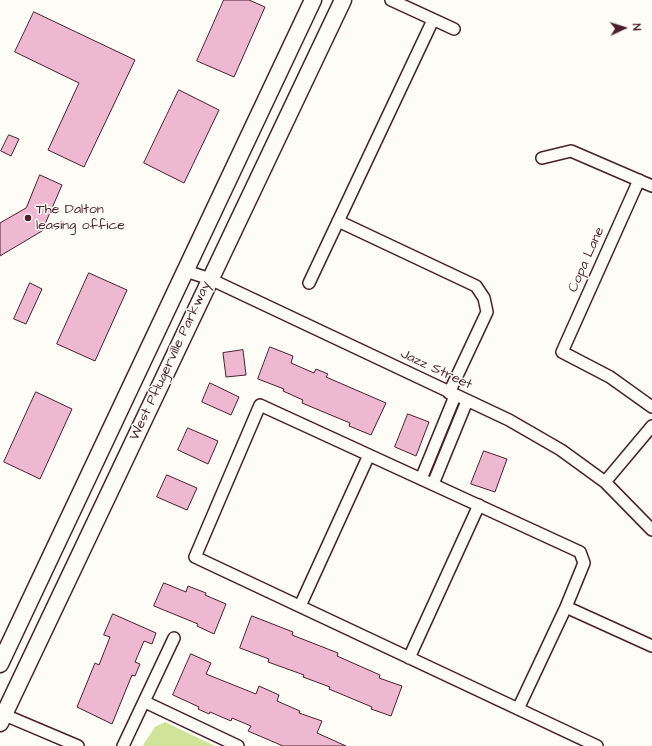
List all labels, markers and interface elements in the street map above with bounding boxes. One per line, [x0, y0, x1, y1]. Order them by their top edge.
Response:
north arrow [604, 8, 644, 48]
text: N [629, 23, 644, 31]
place label: The Dalton leasing office [36, 202, 125, 234]
marker: The Dalton leasing office [23, 213, 33, 223]
street label: Copa Lane [565, 225, 609, 295]
street label: West Pflugerville Parkway [127, 279, 215, 443]
street label: Jazz Street [397, 346, 475, 394]

